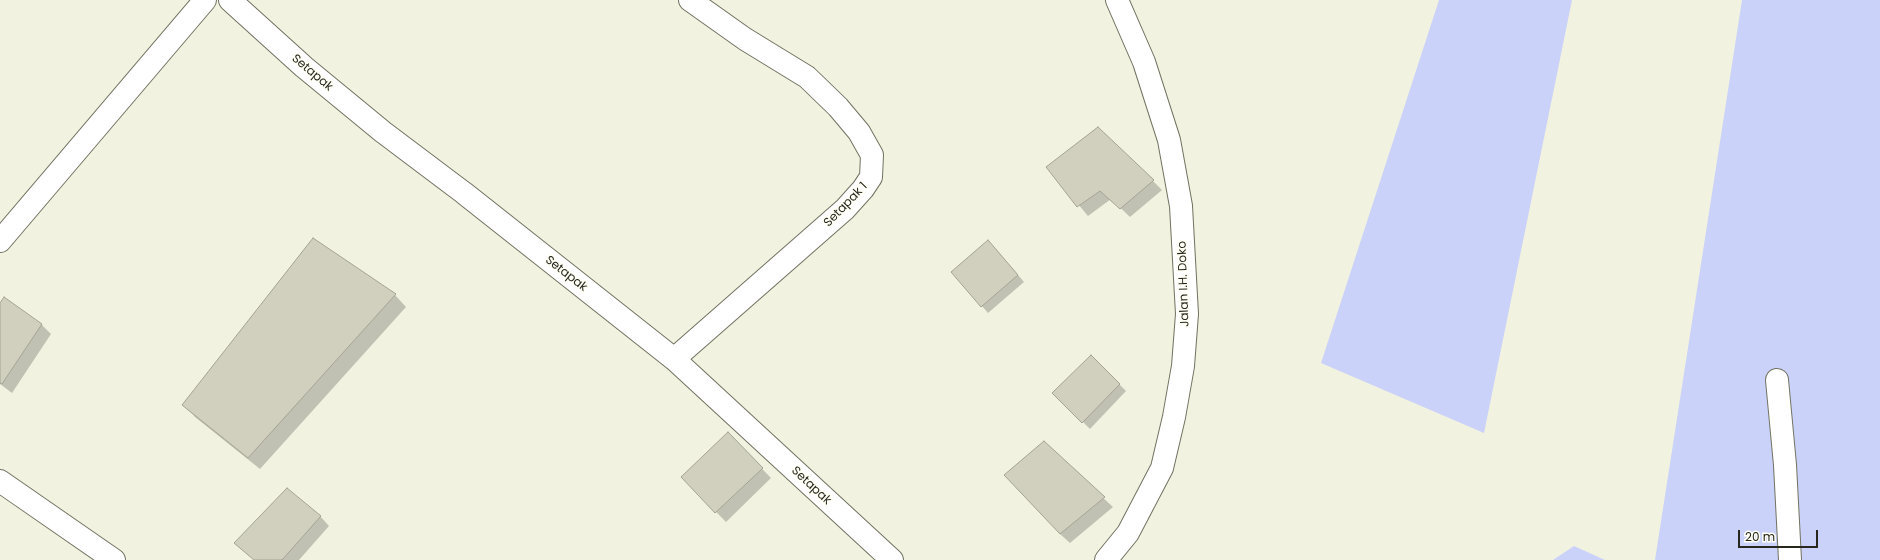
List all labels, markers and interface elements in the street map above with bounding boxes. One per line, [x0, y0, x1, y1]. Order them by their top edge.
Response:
street label: Setapak [288, 52, 336, 94]
street label: Setapak 1 [821, 180, 871, 230]
street label: Jalan I.H. Doko [1175, 241, 1193, 327]
street label: Setapak [542, 253, 590, 295]
street label: Setapak [788, 464, 834, 508]
scale bar [1740, 522, 1820, 548]
text: 20 m [1745, 528, 1775, 545]

